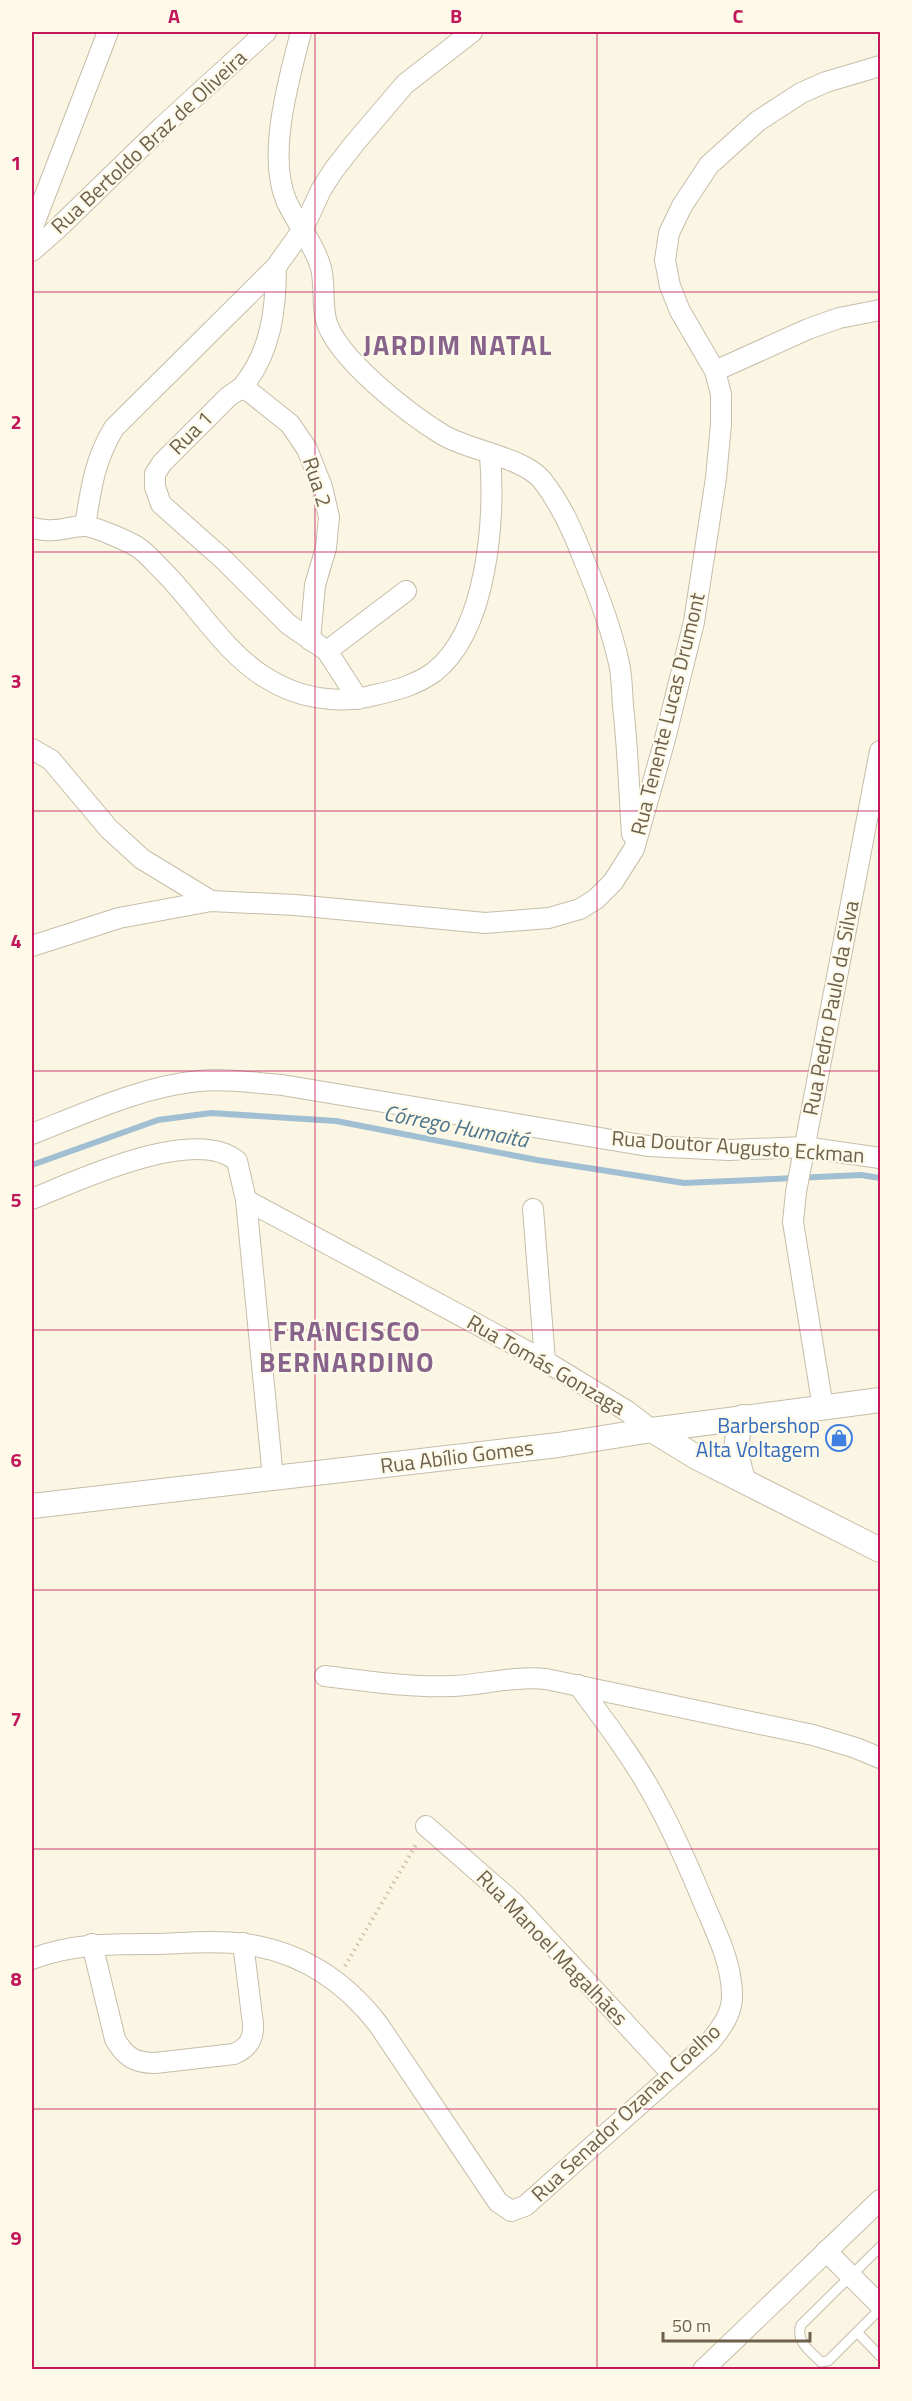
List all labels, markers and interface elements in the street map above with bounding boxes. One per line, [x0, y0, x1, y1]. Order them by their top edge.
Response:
text: A [168, 0, 180, 31]
text: B [450, 0, 462, 31]
text: C [733, 0, 744, 31]
street label: Rua Bertoldo Braz de Oliveira [43, 41, 254, 241]
text: 1 [10, 147, 22, 178]
district label: JARDIM NATAL [363, 324, 553, 365]
street label: Rua 1 [161, 403, 220, 462]
text: 2 [10, 406, 22, 437]
street label: Rua 2 [295, 453, 341, 511]
street label: Rua Tenente Lucas Drumont [621, 589, 713, 838]
text: 3 [10, 665, 22, 696]
street label: Rua Pedro Paulo da Silva [794, 897, 867, 1118]
text: 4 [10, 925, 22, 956]
water label: Córrego Humaitá [381, 1095, 533, 1157]
street label: Rua Doutor Augusto Eckman [610, 1121, 866, 1171]
text: 5 [10, 1184, 22, 1215]
street label: Rua Tomás Gonzaga [461, 1306, 632, 1423]
district label: FRANCISCO BERNARDINO [259, 1310, 435, 1382]
place label: Barbershop Alta Voltagem [696, 1409, 820, 1465]
shop icon: Barbershop Alta Voltagem [824, 1423, 854, 1453]
street label: Rua Abílio Gomes [378, 1431, 536, 1481]
text: 6 [10, 1444, 22, 1475]
text: 7 [10, 1703, 22, 1734]
street label: Rua Manoel Magalhães [470, 1862, 636, 2033]
text: 8 [10, 1963, 22, 1994]
street label: Rua Senador Ozanan Coelho [523, 2016, 727, 2209]
text: 9 [10, 2222, 22, 2253]
scale bar [663, 2305, 810, 2343]
text: 50 m [672, 2312, 711, 2339]

